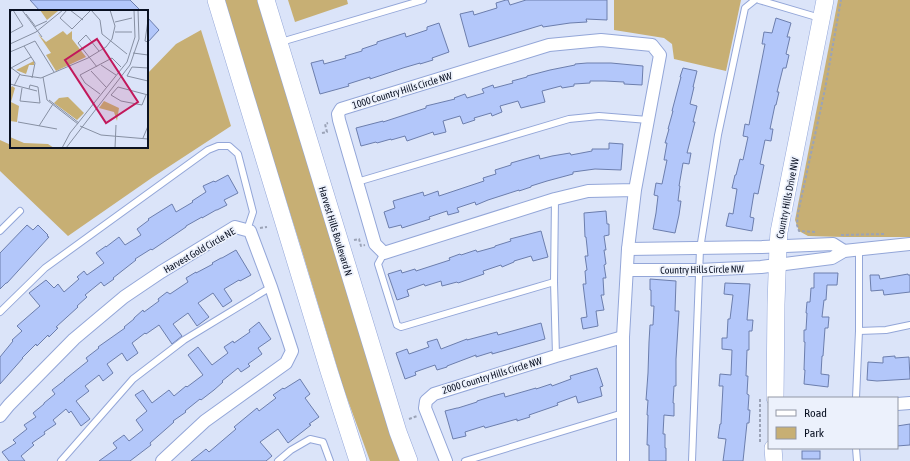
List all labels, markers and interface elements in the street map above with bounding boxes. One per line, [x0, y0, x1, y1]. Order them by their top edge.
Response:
inset map [10, 10, 148, 148]
street label: 1000 Country Hills Circle NW [351, 70, 454, 111]
street label: Country Hills Drive NW [774, 156, 801, 240]
street label: Harvest Hills Boulevard N [317, 185, 354, 277]
street label: Harvest Gold Circle NE [162, 225, 237, 275]
street label: Country Hills Circle NW [660, 263, 745, 276]
street label: 2000 Country Hills Circle NW [441, 355, 544, 396]
legend [768, 397, 898, 449]
text: Road [804, 406, 827, 420]
text: Park [804, 426, 825, 440]

